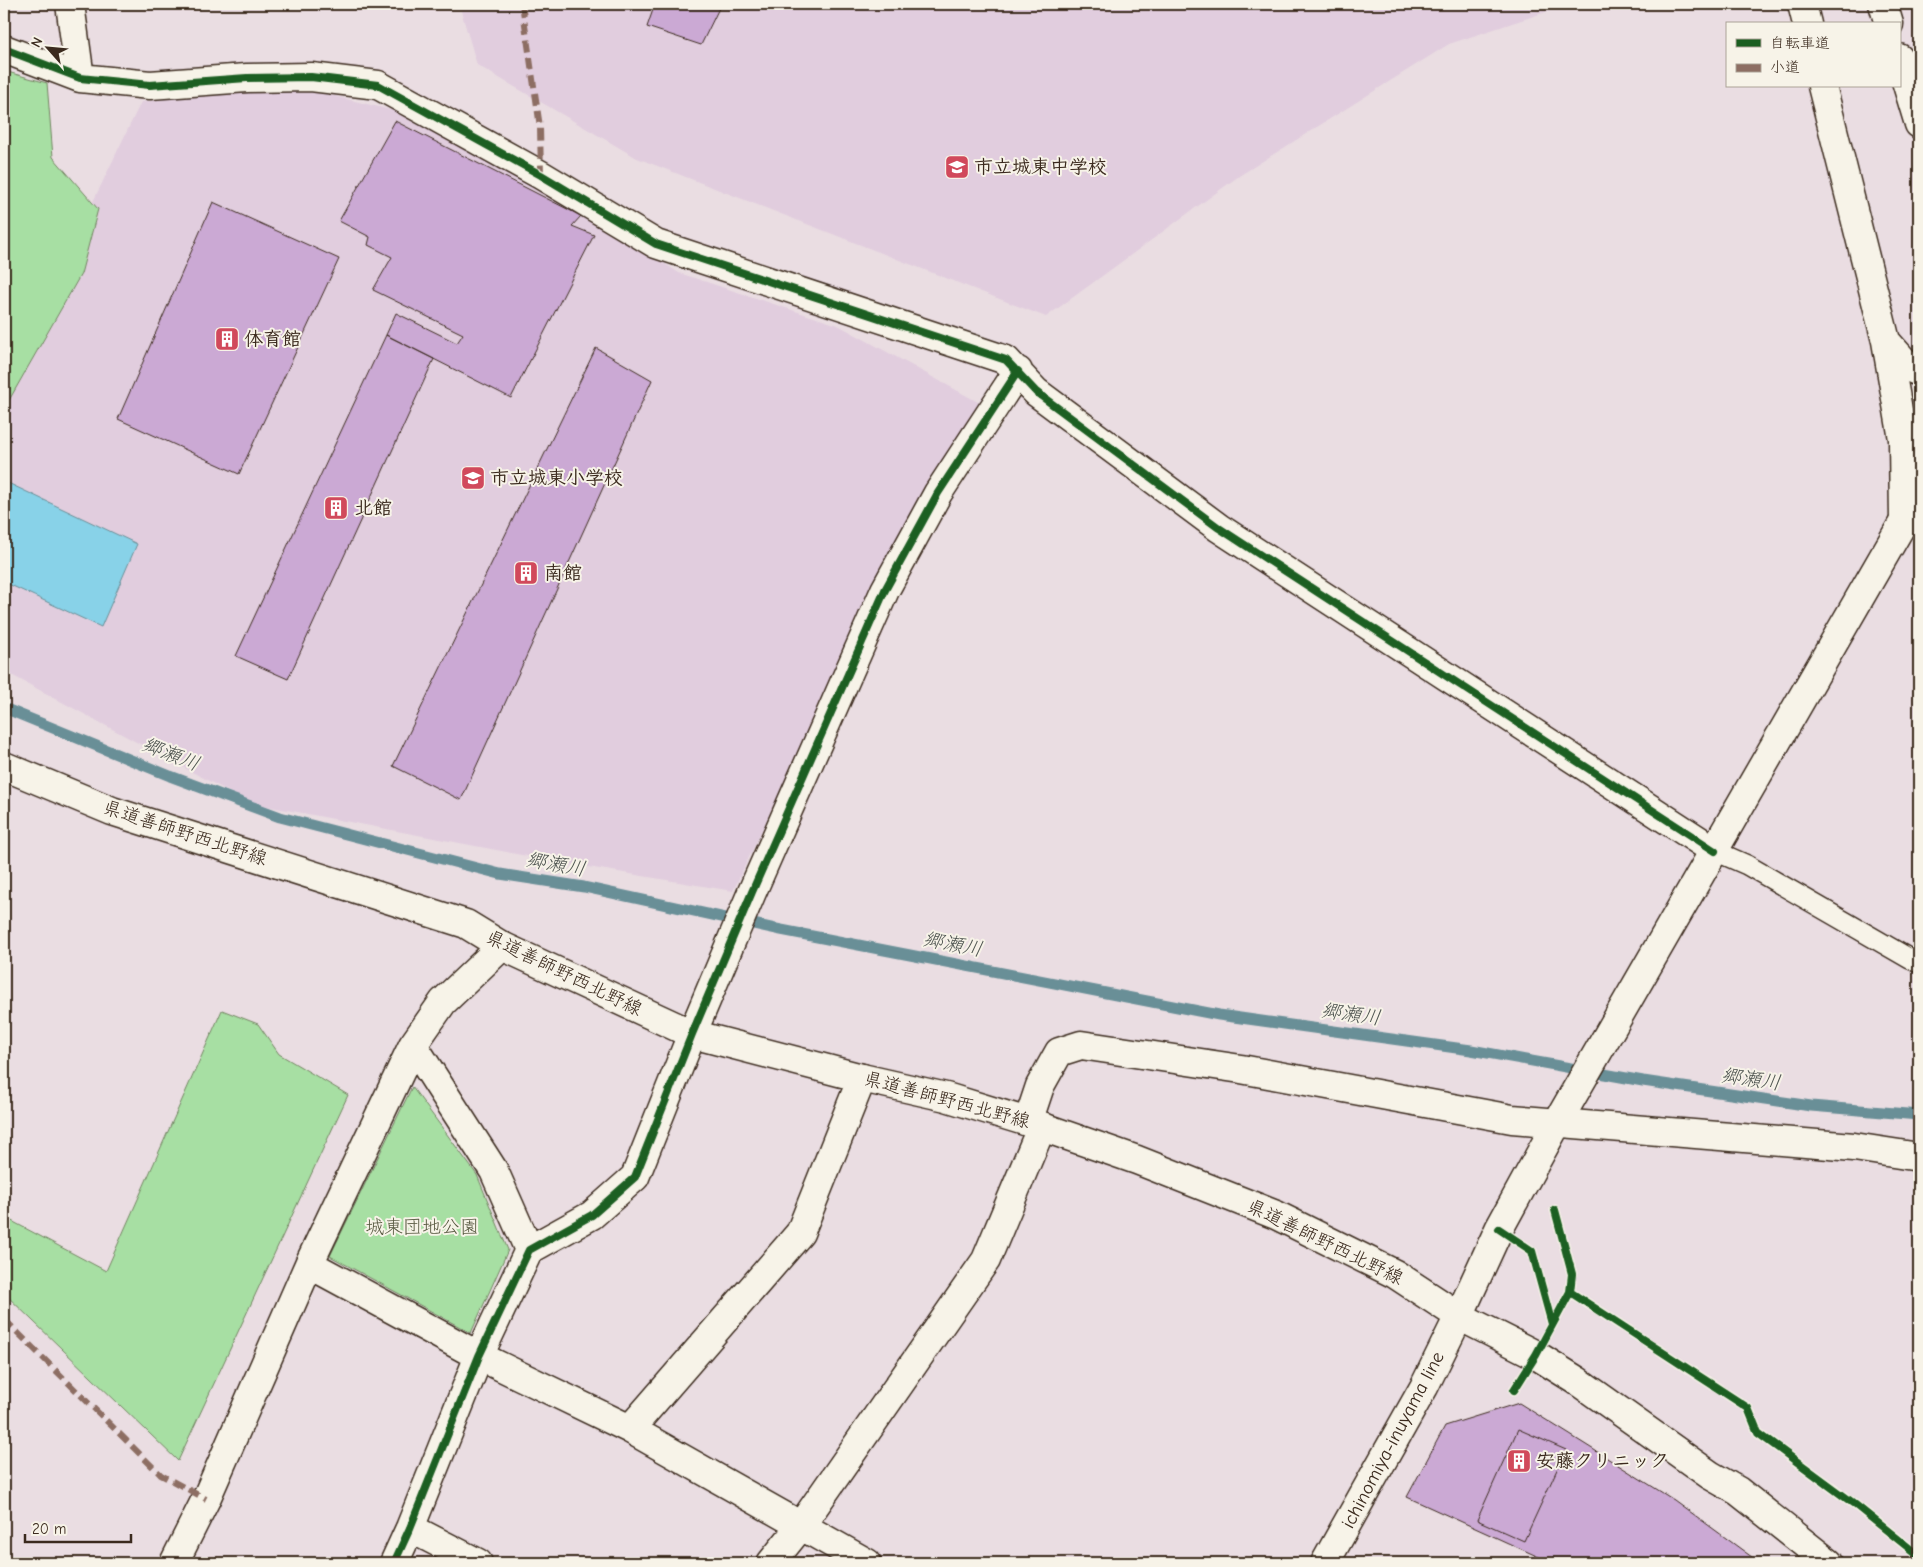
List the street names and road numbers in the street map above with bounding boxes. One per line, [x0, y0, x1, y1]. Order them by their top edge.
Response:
street label: 県道善師野西北野線 [100, 796, 270, 870]
street label: 県道善師野西北野線 [482, 926, 646, 1020]
street label: 県道善師野西北野線 [862, 1067, 1032, 1133]
street label: 県道善師野西北野線 [1243, 1195, 1407, 1289]
street label: ichinomiya-inuyama line [1337, 1348, 1449, 1532]

